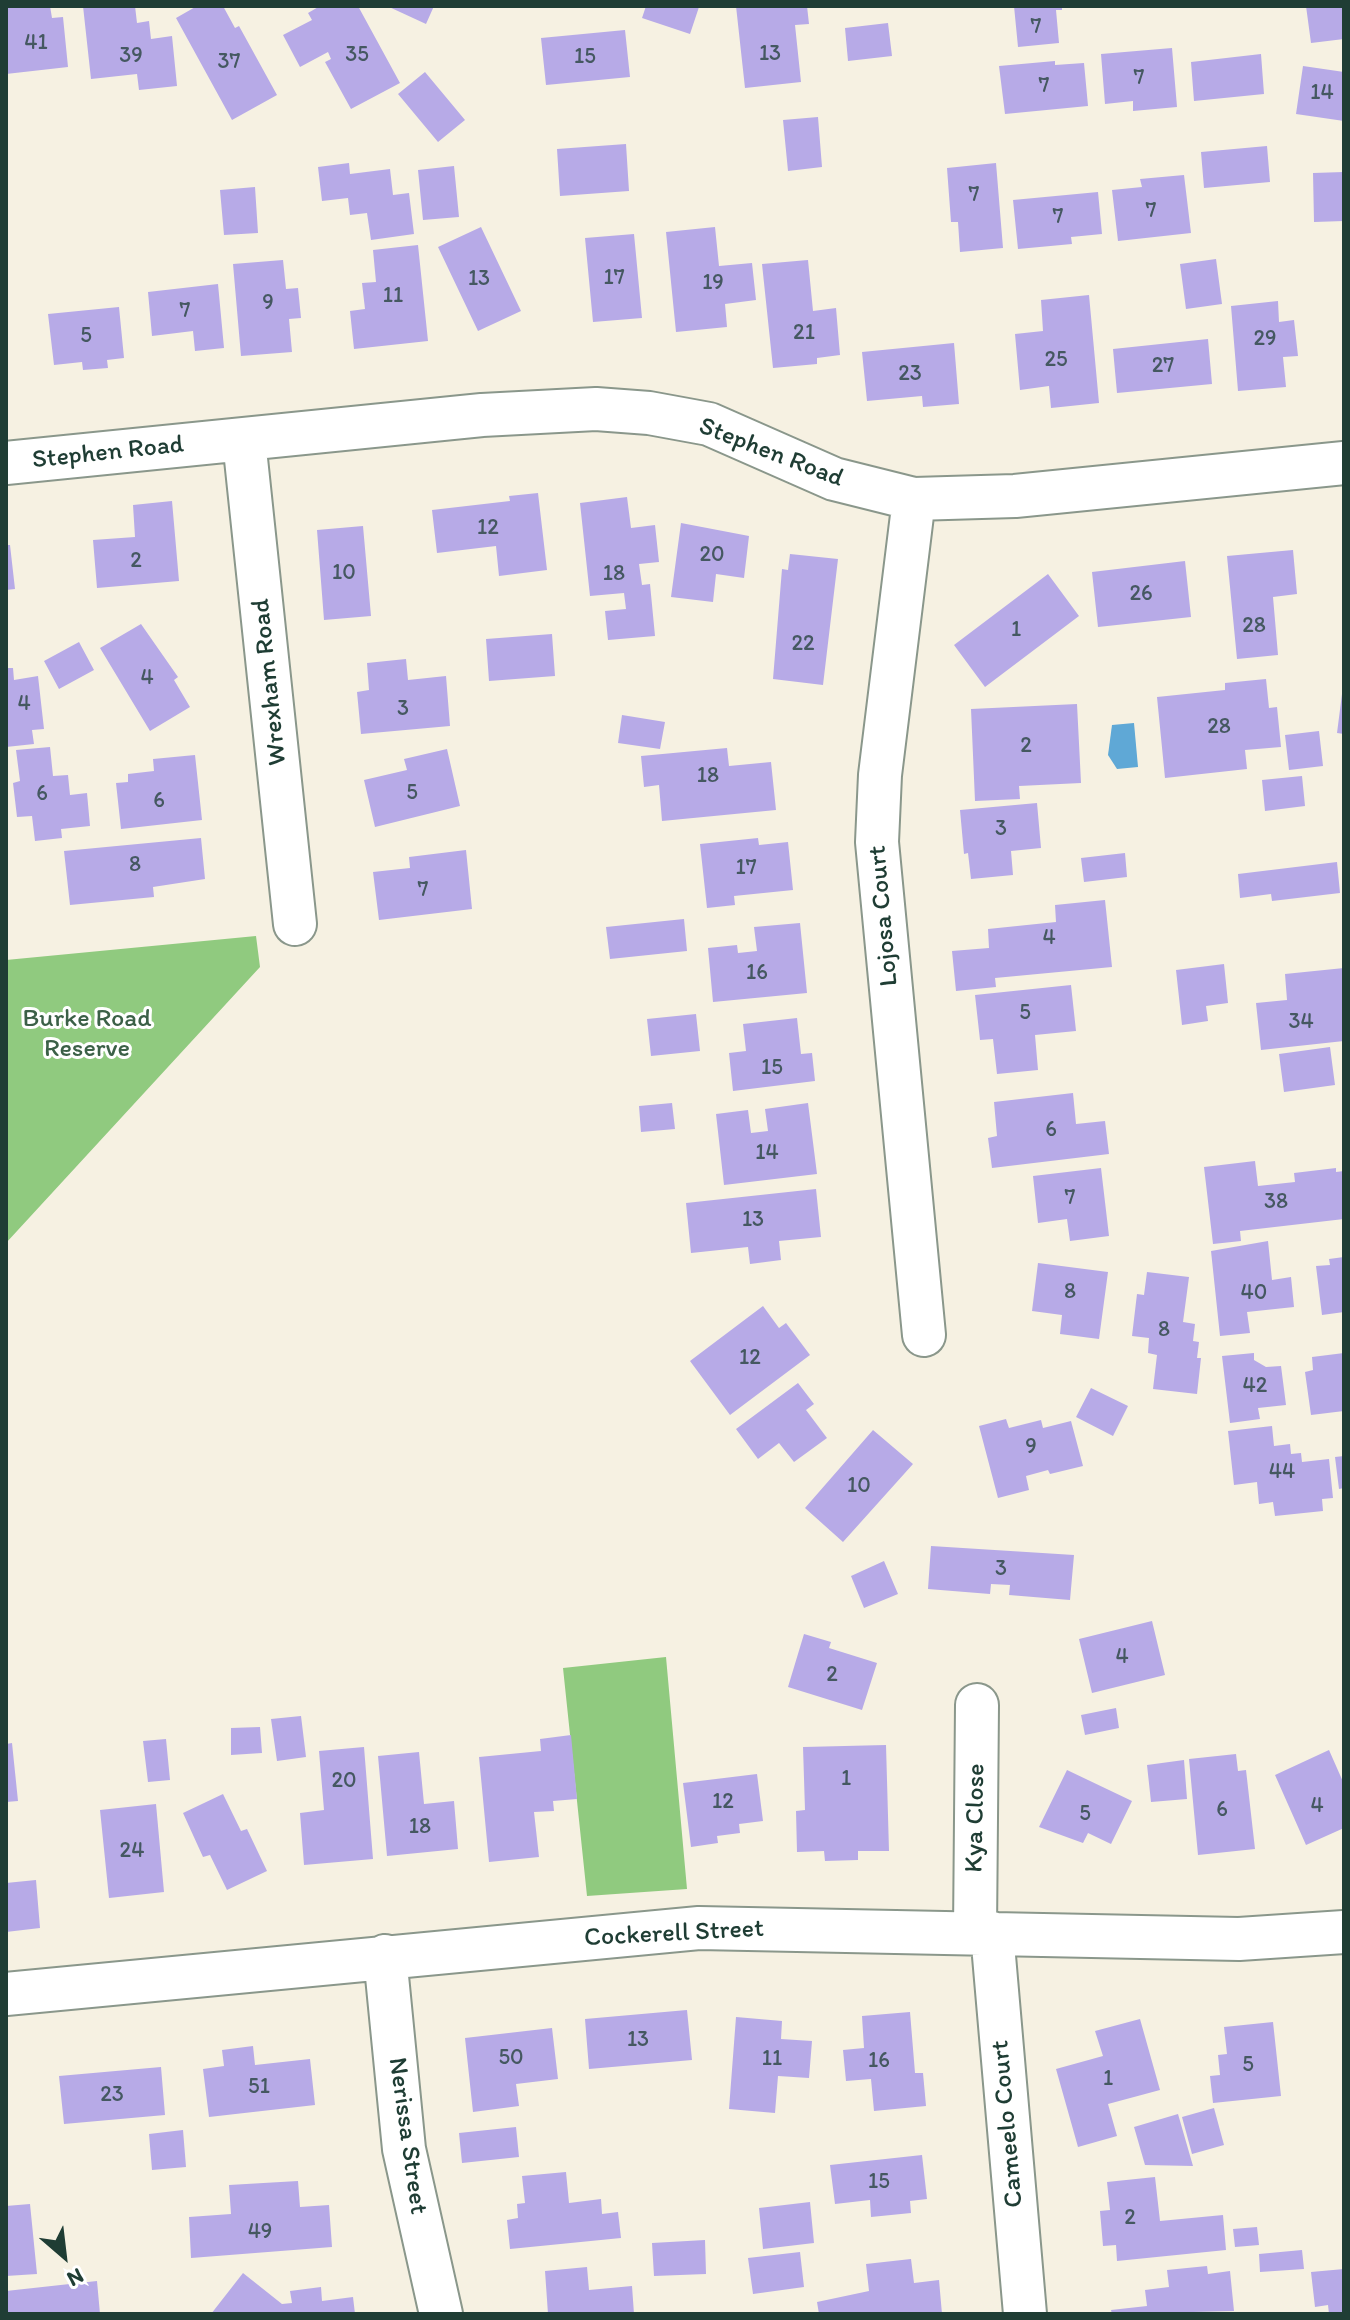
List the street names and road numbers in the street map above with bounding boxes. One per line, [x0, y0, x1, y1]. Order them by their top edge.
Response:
street label: Stephen Road [694, 411, 848, 495]
street label: Stephen Road [31, 430, 185, 476]
street label: Wrexham Road [246, 597, 294, 767]
street label: Lojosa Court [862, 844, 906, 988]
street label: Kya Close [959, 1763, 993, 1873]
street label: Cockerell Street [583, 1914, 765, 1954]
street label: Cameelo Court [985, 2039, 1031, 2209]
street label: Nerissa Street [381, 2055, 433, 2217]

